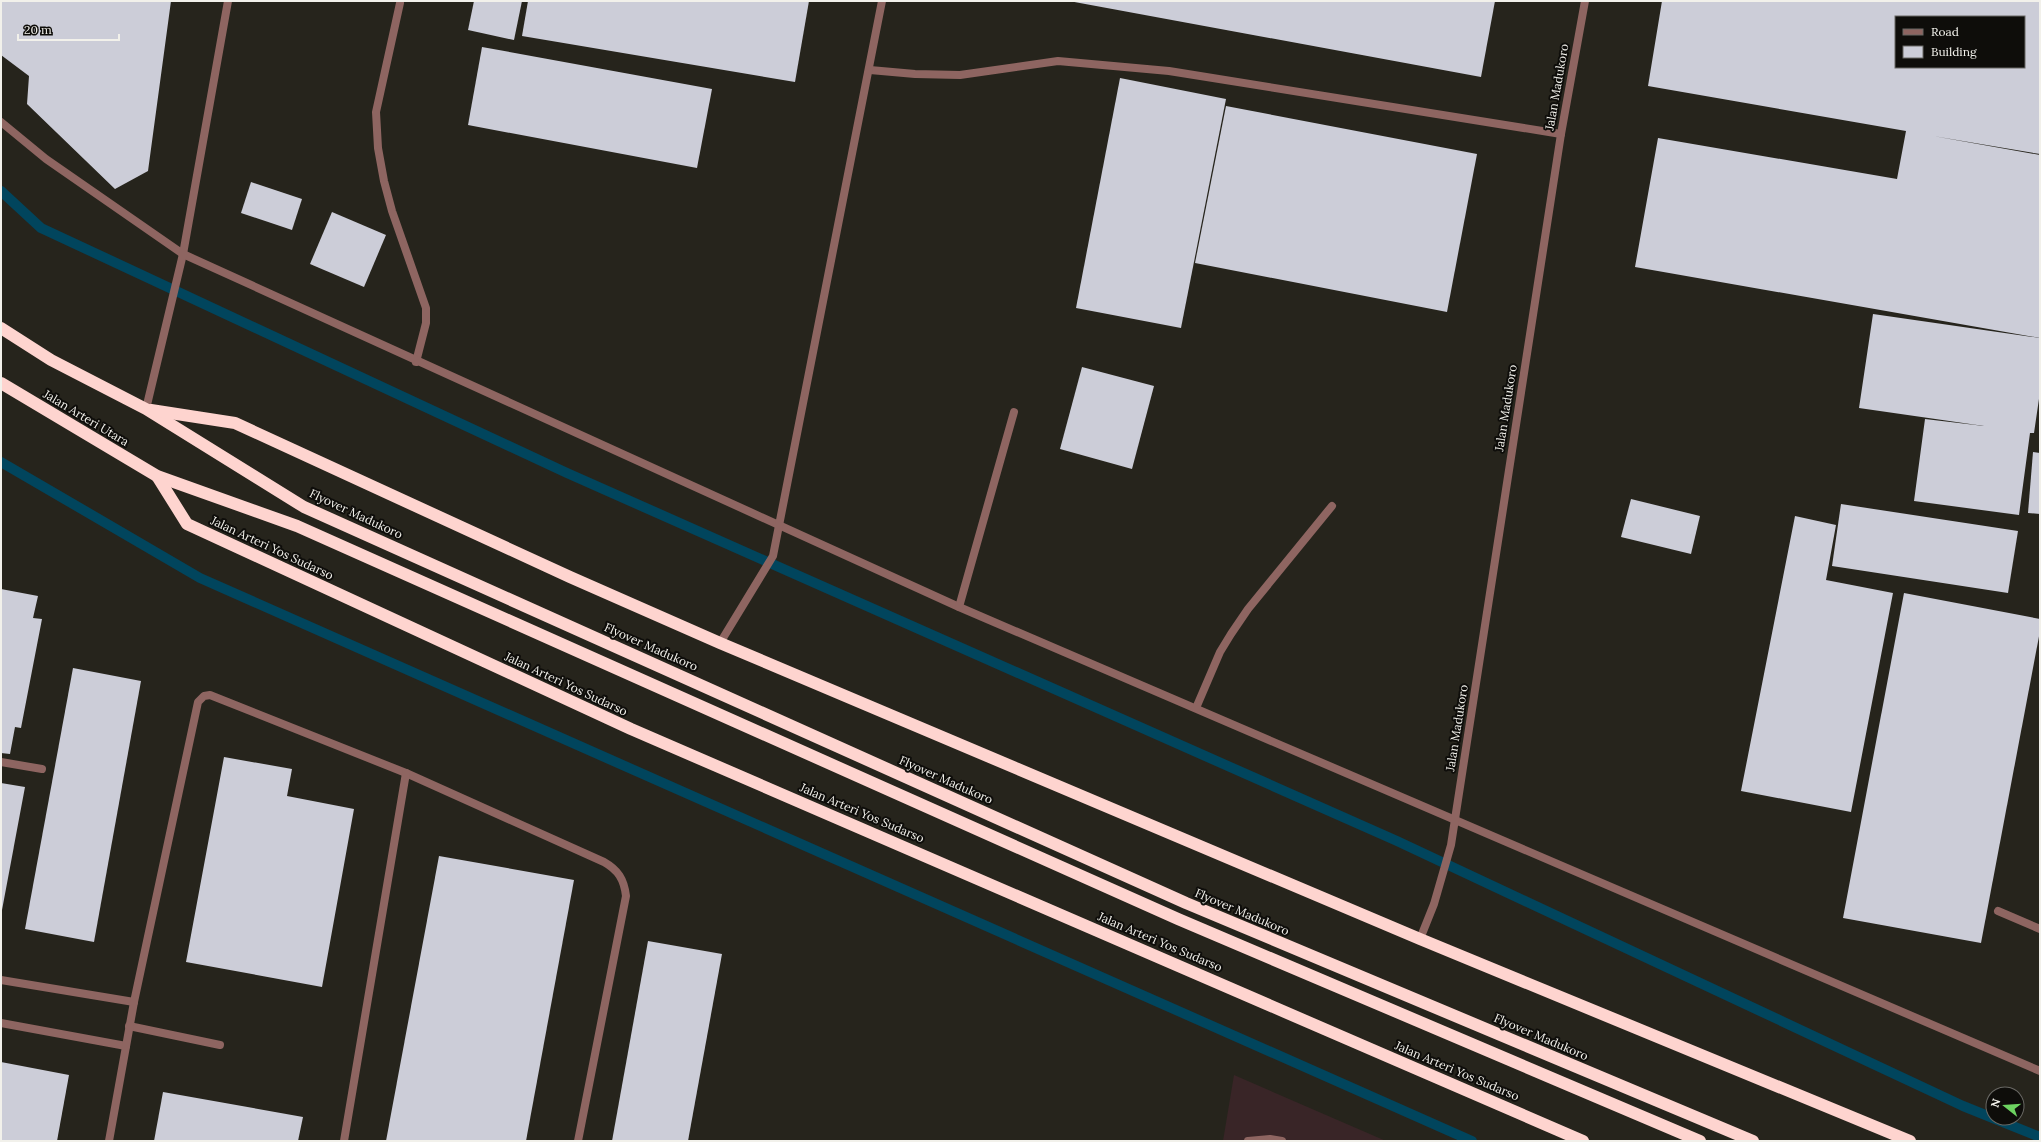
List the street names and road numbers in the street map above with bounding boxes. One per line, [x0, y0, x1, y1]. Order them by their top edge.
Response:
street label: Jalan Madukoro [1541, 43, 1571, 132]
street label: Jalan Madukoro [1491, 364, 1520, 453]
street label: Jalan Arteri Utara [40, 386, 132, 449]
street label: Flyover Madukoro [307, 485, 405, 542]
street label: Jalan Arteri Yos Sudarso [208, 512, 336, 583]
street label: Flyover Madukoro [602, 619, 700, 674]
street label: Jalan Arteri Yos Sudarso [502, 648, 630, 719]
street label: Jalan Madukoro [1442, 684, 1471, 773]
street label: Flyover Madukoro [897, 752, 995, 807]
street label: Jalan Arteri Yos Sudarso [797, 779, 927, 846]
street label: Flyover Madukoro [1193, 885, 1292, 938]
street label: Jalan Arteri Yos Sudarso [1095, 908, 1225, 975]
street label: Flyover Madukoro [1492, 1010, 1591, 1063]
street label: Jalan Arteri Yos Sudarso [1392, 1037, 1522, 1104]

